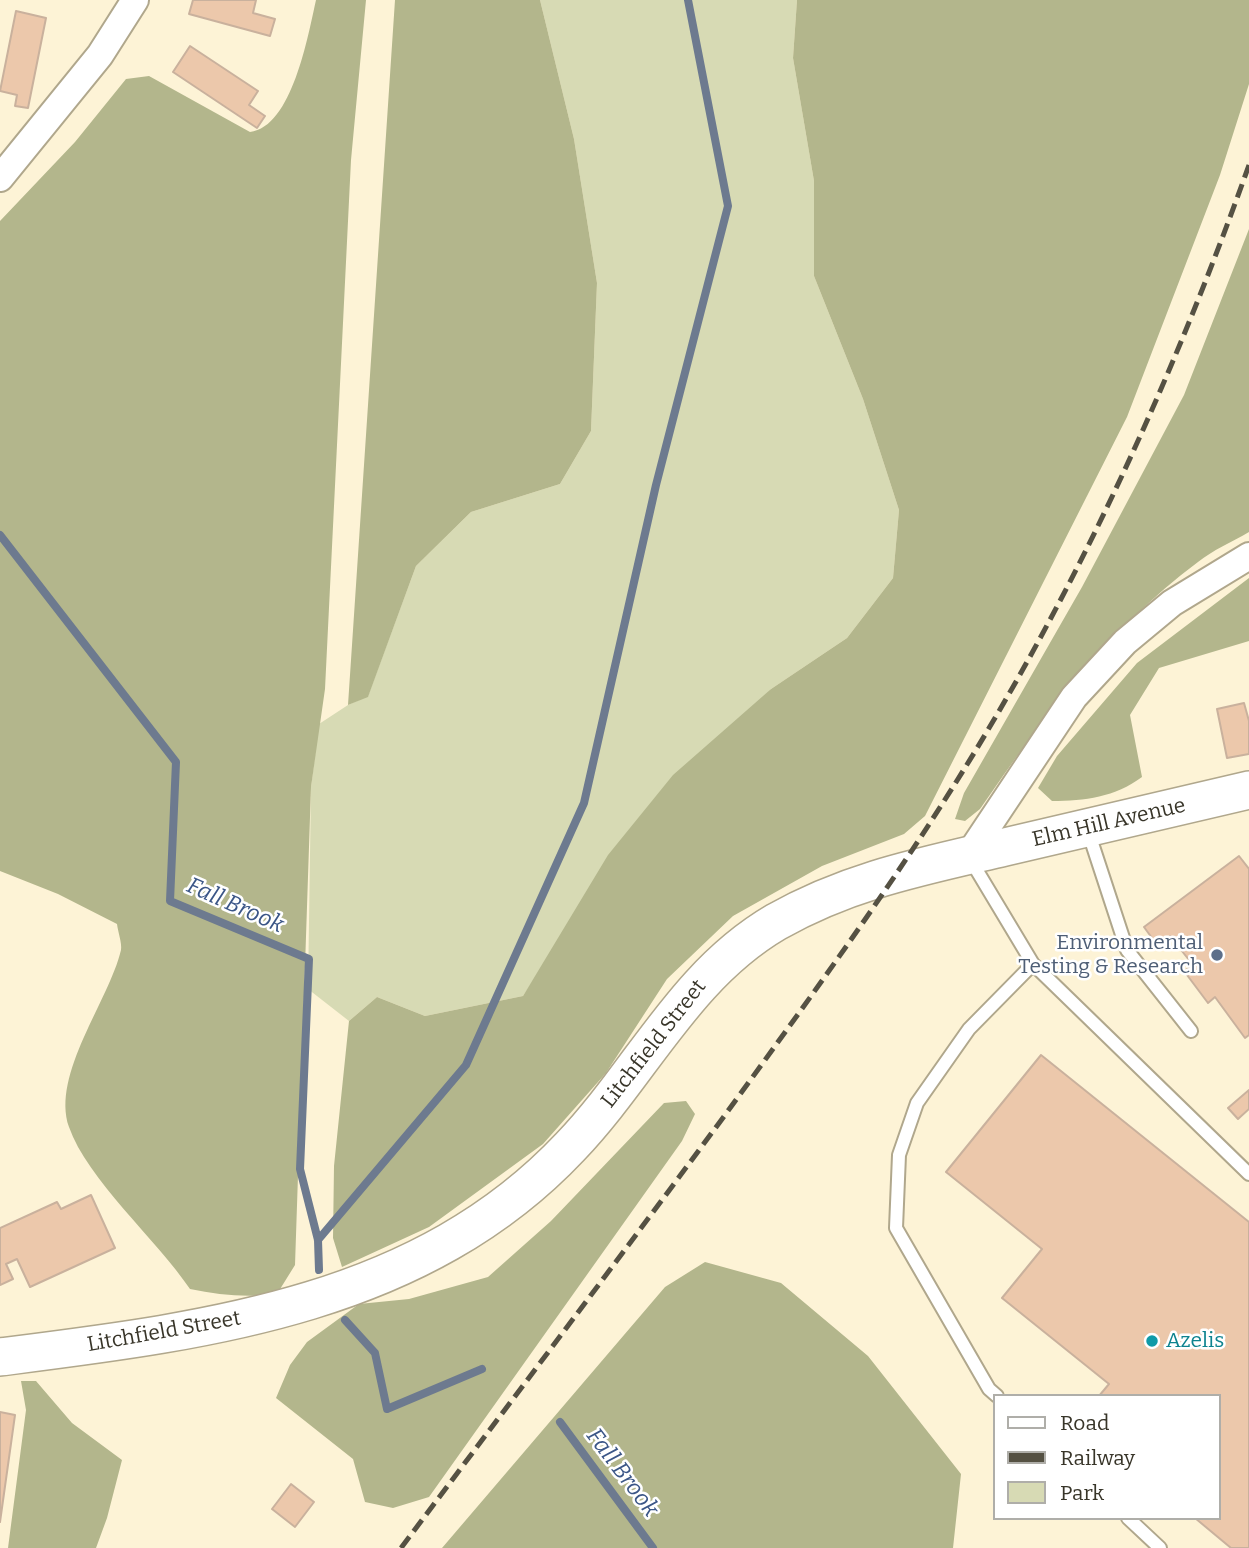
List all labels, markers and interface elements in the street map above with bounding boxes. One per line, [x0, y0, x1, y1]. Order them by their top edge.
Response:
street label: Elm Hill Avenue [1030, 793, 1188, 853]
water label: Fall Brook [182, 872, 288, 940]
place label: Environmental Testing & Research [1018, 930, 1203, 980]
marker: Environmental Testing & Research [1209, 947, 1225, 963]
street label: Litchfield Street [596, 975, 712, 1113]
street label: Litchfield Street [85, 1306, 243, 1358]
place label: Azelis [1166, 1328, 1224, 1354]
marker: Azelis [1144, 1333, 1160, 1349]
legend [993, 1394, 1221, 1520]
text: Road [1060, 1410, 1109, 1436]
water label: Fall Brook [580, 1423, 664, 1523]
text: Railway [1060, 1445, 1135, 1471]
text: Park [1060, 1480, 1104, 1506]

